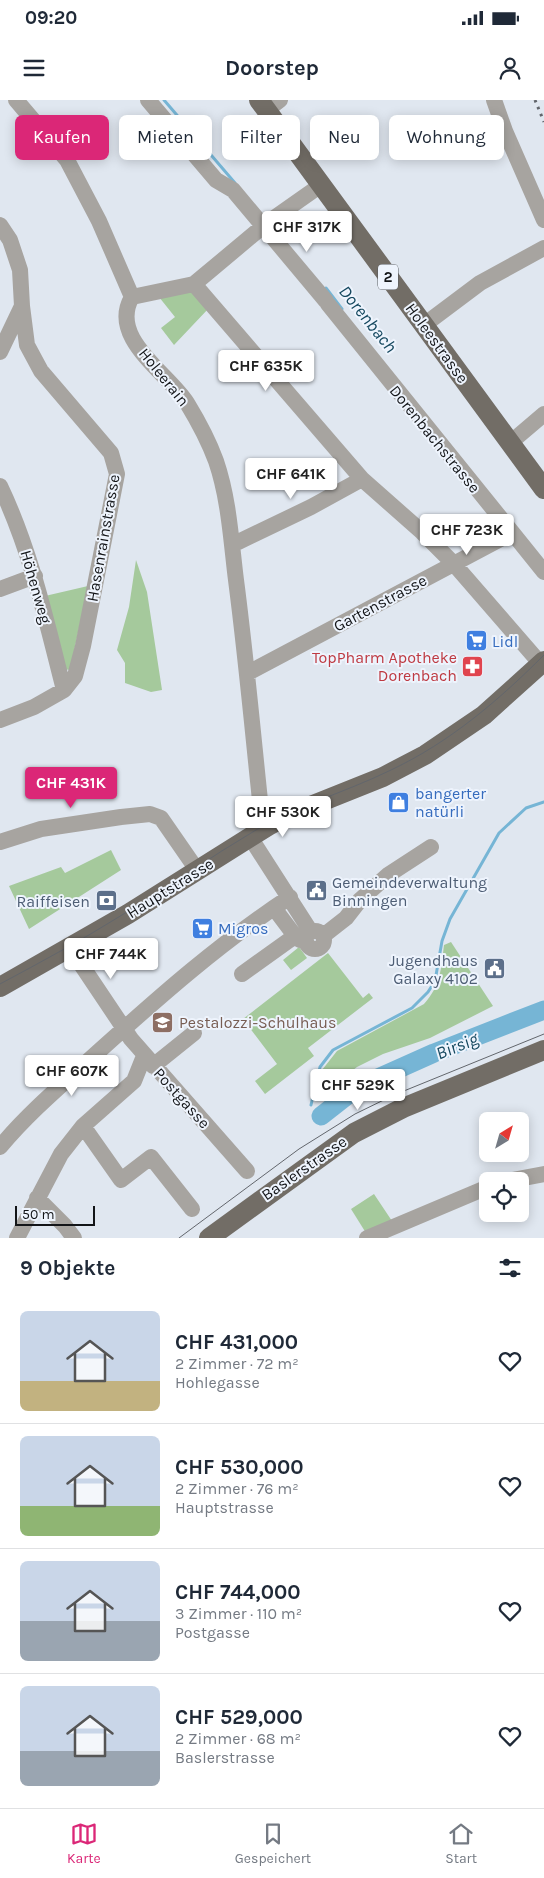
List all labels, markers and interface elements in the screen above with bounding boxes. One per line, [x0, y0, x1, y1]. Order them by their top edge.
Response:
text: 09:20 [25, 7, 77, 29]
icon: menu [20, 54, 48, 82]
icon: person [496, 54, 524, 82]
text: Doorstep [225, 55, 319, 81]
chip: Kaufen [15, 115, 109, 160]
chip: Mieten [119, 115, 212, 160]
chip: Filter [222, 115, 300, 160]
chip: Neu [310, 115, 379, 160]
chip: Wohnung [389, 115, 504, 160]
pin: CHF 317K [255, 210, 359, 253]
text: CHF 317K [273, 217, 341, 236]
road number: 2 [378, 264, 398, 290]
water label: Dorenbach [334, 281, 402, 357]
street label: Holeestrasse [402, 299, 472, 387]
street label: Holeerain [135, 344, 193, 410]
pin: CHF 635K [214, 350, 318, 392]
text: CHF 635K [229, 356, 303, 375]
street label: Dorenbachstrasse [386, 381, 484, 497]
pin: CHF 641K [239, 458, 343, 500]
text: CHF 641K [256, 464, 326, 483]
street label: Hasenrainstrasse [82, 473, 124, 603]
pin: CHF 723K [415, 514, 519, 556]
text: CHF 723K [431, 520, 503, 539]
street label: Höhenweg [16, 548, 56, 626]
street label: Gartenstrasse [330, 570, 430, 636]
supermarket icon: Lidl [464, 629, 488, 653]
place label: Lidl [492, 632, 518, 651]
place label: TopPharm Apotheke Dorenbach [312, 648, 457, 685]
pharmacy icon: TopPharm Apotheke Dorenbach [461, 654, 485, 678]
pin: CHF 431K [19, 766, 123, 809]
text: CHF 431K [36, 773, 106, 792]
place label: bangerter natürli [415, 784, 486, 821]
shop icon: bangerter natürli [387, 790, 411, 814]
pin: CHF 530K [231, 796, 335, 838]
text: CHF 530K [246, 802, 320, 821]
street label: Hauptstrasse [123, 854, 217, 922]
place label: Gemeindeverwaltung Binningen [332, 873, 487, 910]
public building icon: Gemeindeverwaltung Binningen [304, 879, 328, 903]
bank icon: Raiffeisen [94, 889, 118, 913]
place label: Raiffeisen [16, 892, 90, 911]
supermarket icon: Migros [190, 916, 214, 940]
place label: Migros [218, 919, 268, 938]
pin: CHF 744K [59, 938, 163, 980]
text: CHF 744K [75, 944, 147, 963]
place label: Jugendhaus Galaxy 4102 [389, 951, 478, 988]
public building icon: Jugendhaus Galaxy 4102 [482, 957, 506, 981]
school or university icon: Pestalozzi-Schulhaus [151, 1010, 175, 1034]
place label: Pestalozzi-Schulhaus [179, 1013, 336, 1032]
water label: Birsig [433, 1027, 482, 1064]
pin: CHF 607K [20, 1054, 124, 1097]
text: CHF 607K [36, 1061, 108, 1080]
street label: Postgasse [150, 1064, 214, 1132]
pin: CHF 529K [306, 1068, 410, 1111]
text: CHF 529K [321, 1075, 395, 1094]
north arrow [479, 1112, 529, 1162]
map controls [479, 1112, 529, 1222]
street label: Baslerstrasse [258, 1132, 350, 1204]
button: locate [479, 1172, 529, 1222]
scale bar [15, 1203, 95, 1226]
text: 50 m [22, 1206, 55, 1223]
icon: filters [496, 1254, 524, 1282]
text: 9 Objekte [20, 1256, 115, 1280]
text: CHF 431,000 [175, 1330, 298, 1354]
icon: home [60, 1331, 120, 1391]
icon: heart [496, 1347, 524, 1375]
text: 2 Zimmer · 72 m² [175, 1354, 299, 1373]
text: Hohlegasse [175, 1373, 260, 1392]
text: CHF 530,000 [175, 1455, 304, 1479]
icon: home [60, 1456, 120, 1516]
icon: heart [496, 1472, 524, 1500]
text: 2 Zimmer · 76 m² [175, 1479, 299, 1498]
text: Hauptstrasse [175, 1498, 274, 1517]
text: CHF 744,000 [175, 1580, 301, 1604]
icon: home [60, 1581, 120, 1641]
icon: heart [496, 1597, 524, 1625]
text: 3 Zimmer · 110 m² [175, 1604, 302, 1623]
text: Postgasse [175, 1623, 250, 1642]
text: CHF 529,000 [175, 1705, 303, 1729]
icon: home [60, 1706, 120, 1766]
icon: heart [496, 1722, 524, 1750]
text: 2 Zimmer · 68 m² [175, 1729, 301, 1748]
text: Baslerstrasse [175, 1748, 275, 1767]
tab: Karte [67, 1820, 101, 1867]
tab: Gespeichert [235, 1820, 311, 1867]
tab: Start [445, 1820, 477, 1867]

